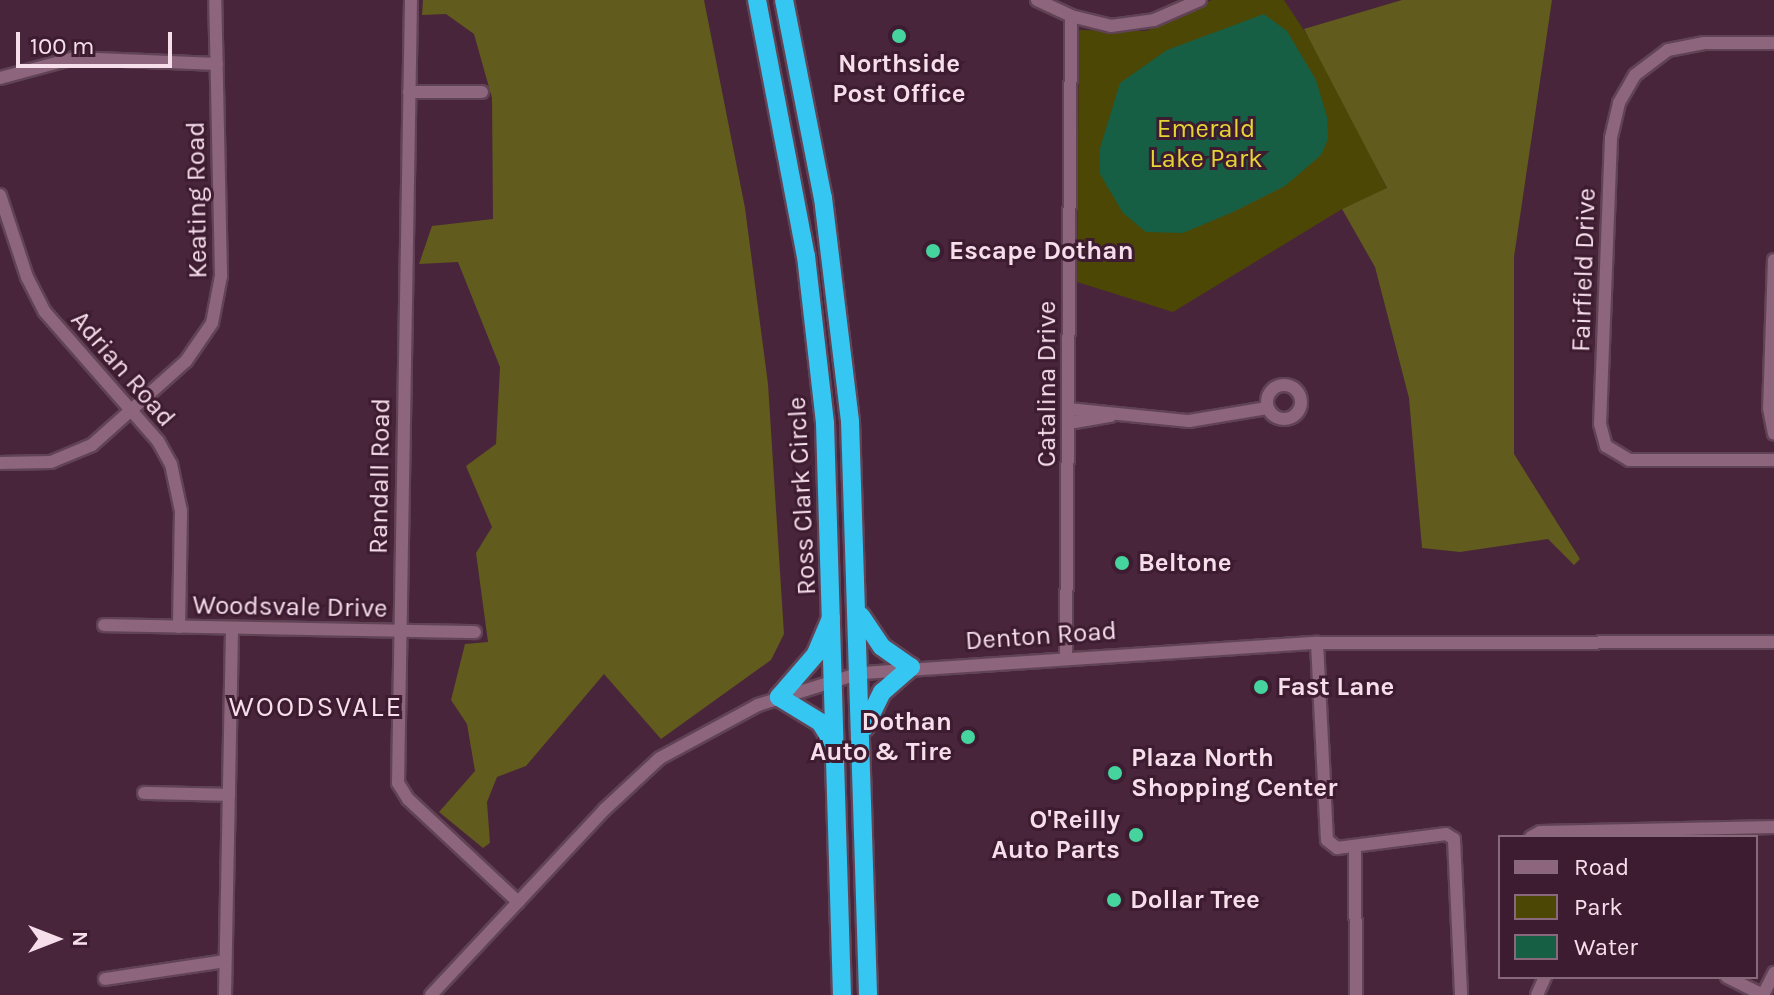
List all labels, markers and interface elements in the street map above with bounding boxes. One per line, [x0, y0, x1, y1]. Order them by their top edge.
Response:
scale bar [20, 16, 176, 66]
marker: Northside Post Office [890, 27, 908, 45]
text: 100 m [30, 32, 95, 60]
place label: Northside Post Office [832, 48, 966, 110]
park label: Emerald Lake Park [1149, 113, 1263, 174]
street label: Keating Road [180, 121, 214, 279]
street label: Fairfield Drive [1566, 187, 1602, 353]
place label: Escape Dothan [949, 235, 1134, 267]
marker: Escape Dothan [924, 242, 942, 260]
street label: Catalina Drive [1031, 301, 1063, 467]
street label: Adrian Road [64, 305, 182, 433]
street label: Ross Clark Circle [781, 396, 823, 596]
street label: Randall Road [363, 398, 397, 554]
place label: Beltone [1138, 547, 1231, 579]
marker: Beltone [1113, 554, 1131, 572]
street label: Woodsvale Drive [192, 590, 388, 624]
street label: Denton Road [964, 615, 1118, 657]
place label: Fast Lane [1277, 671, 1394, 703]
marker: Fast Lane [1252, 678, 1270, 696]
district label: WOODSVALE [229, 690, 403, 724]
place label: Dothan Auto & Tire [810, 706, 952, 768]
marker: Dothan Auto & Tire [959, 728, 977, 746]
place label: Plaza North Shopping Center [1131, 742, 1337, 804]
marker: Plaza North Shopping Center [1106, 764, 1124, 782]
place label: O'Reilly Auto Parts [991, 804, 1120, 866]
marker: O'Reilly Auto Parts [1127, 826, 1145, 844]
legend [1498, 835, 1758, 979]
text: Road [1574, 853, 1629, 881]
place label: Dollar Tree [1130, 884, 1260, 916]
marker: Dollar Tree [1105, 891, 1123, 909]
text: Park [1574, 893, 1623, 921]
north arrow [16, 899, 96, 979]
text: N [67, 931, 93, 947]
text: Water [1574, 933, 1638, 961]

